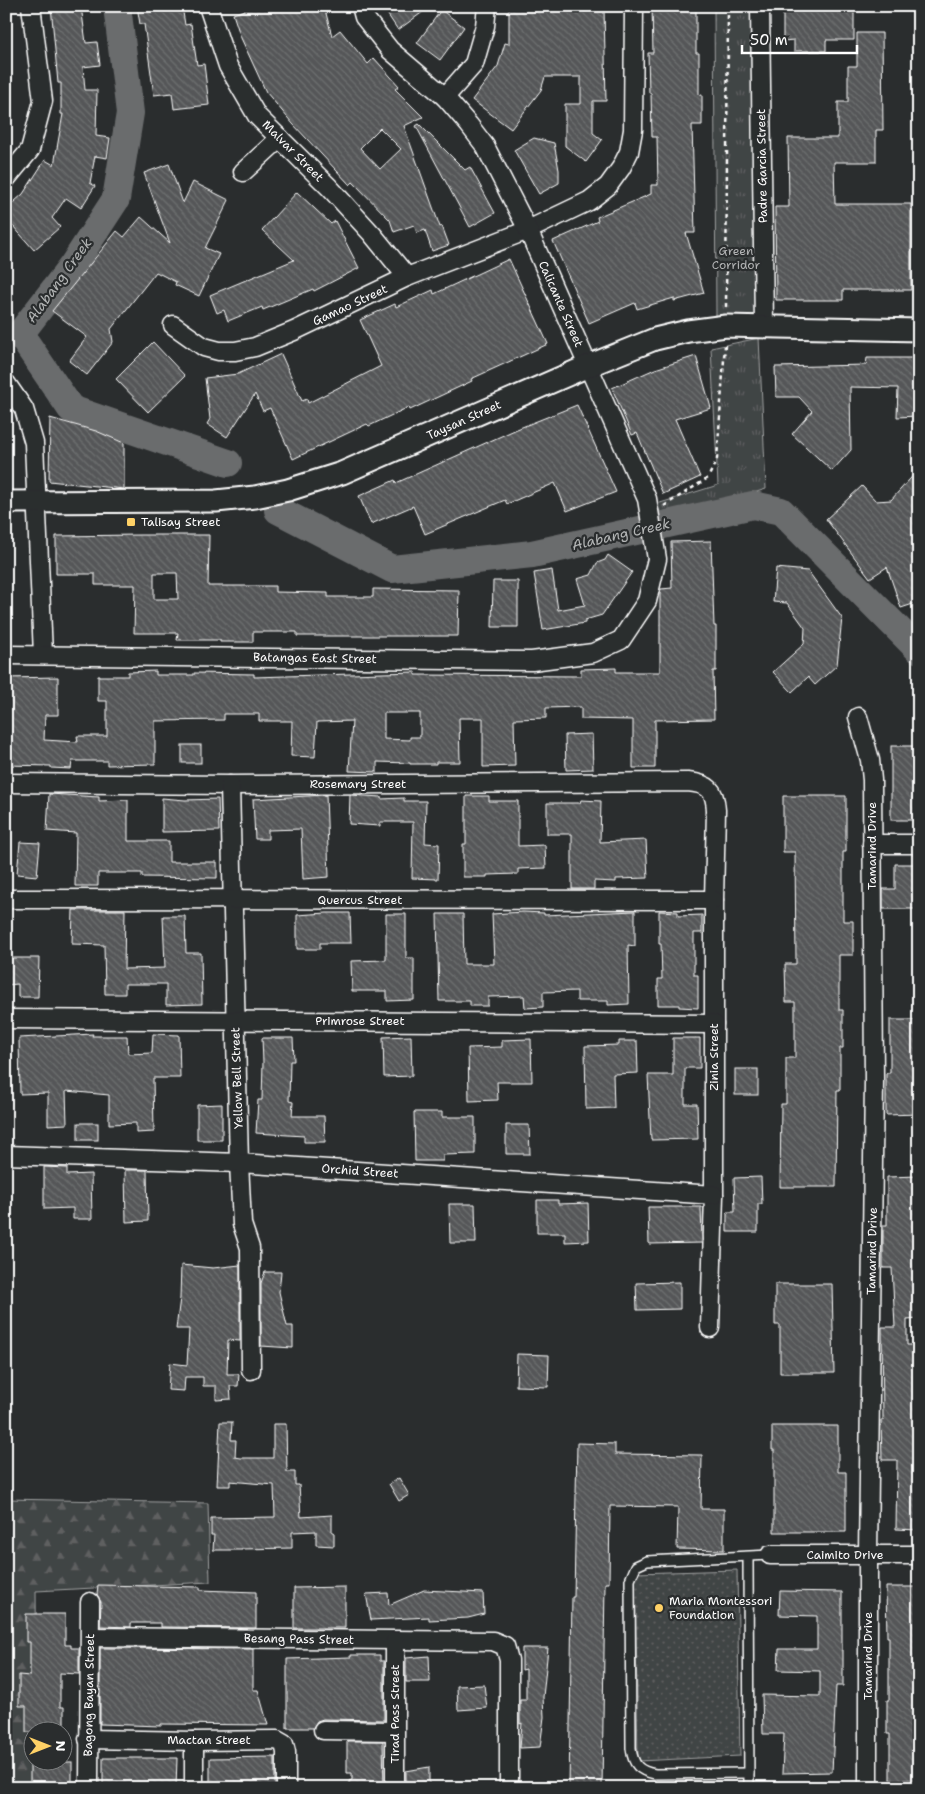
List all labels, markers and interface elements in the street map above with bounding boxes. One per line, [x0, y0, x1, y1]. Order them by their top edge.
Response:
scale bar [742, 22, 858, 54]
text: 50 m [750, 30, 788, 50]
street label: Padre Garcia Street [753, 109, 771, 223]
street label: Malvar Street [259, 117, 327, 185]
water label: Alabang Creek [22, 234, 96, 326]
park label: Green Corridor [712, 243, 760, 273]
street label: Calicante Street [535, 258, 587, 350]
street label: Gamao Street [310, 281, 390, 329]
street label: Taysan Street [424, 396, 504, 444]
place label: Talisay Street [141, 514, 220, 530]
water label: Alabang Creek [570, 514, 672, 554]
marker: Talisay Street [125, 516, 137, 528]
street label: Batangas East Street [253, 649, 377, 667]
street label: Rosemary Street [310, 776, 406, 792]
street label: Tamarind Drive [864, 802, 880, 890]
street label: Quercus Street [318, 892, 402, 908]
street label: Primrose Street [315, 1013, 405, 1029]
street label: Zinia Street [706, 1023, 722, 1091]
street label: Yellow Bell Street [227, 1027, 247, 1129]
street label: Orchid Street [321, 1160, 399, 1182]
street label: Tamarind Drive [863, 1207, 881, 1295]
street label: Caimito Drive [806, 1547, 884, 1563]
place label: Maria Montessori Foundation [669, 1593, 772, 1623]
marker: Maria Montessori Foundation [653, 1602, 665, 1614]
street label: Tamarind Drive [860, 1612, 876, 1700]
street label: Besang Pass Street [244, 1630, 354, 1648]
street label: Bagong Bayan Street [80, 1634, 98, 1756]
street label: Tirad Pass Street [387, 1664, 403, 1764]
north arrow [22, 1722, 72, 1772]
street label: Mactan Street [167, 1732, 251, 1748]
text: N [52, 1740, 70, 1752]

